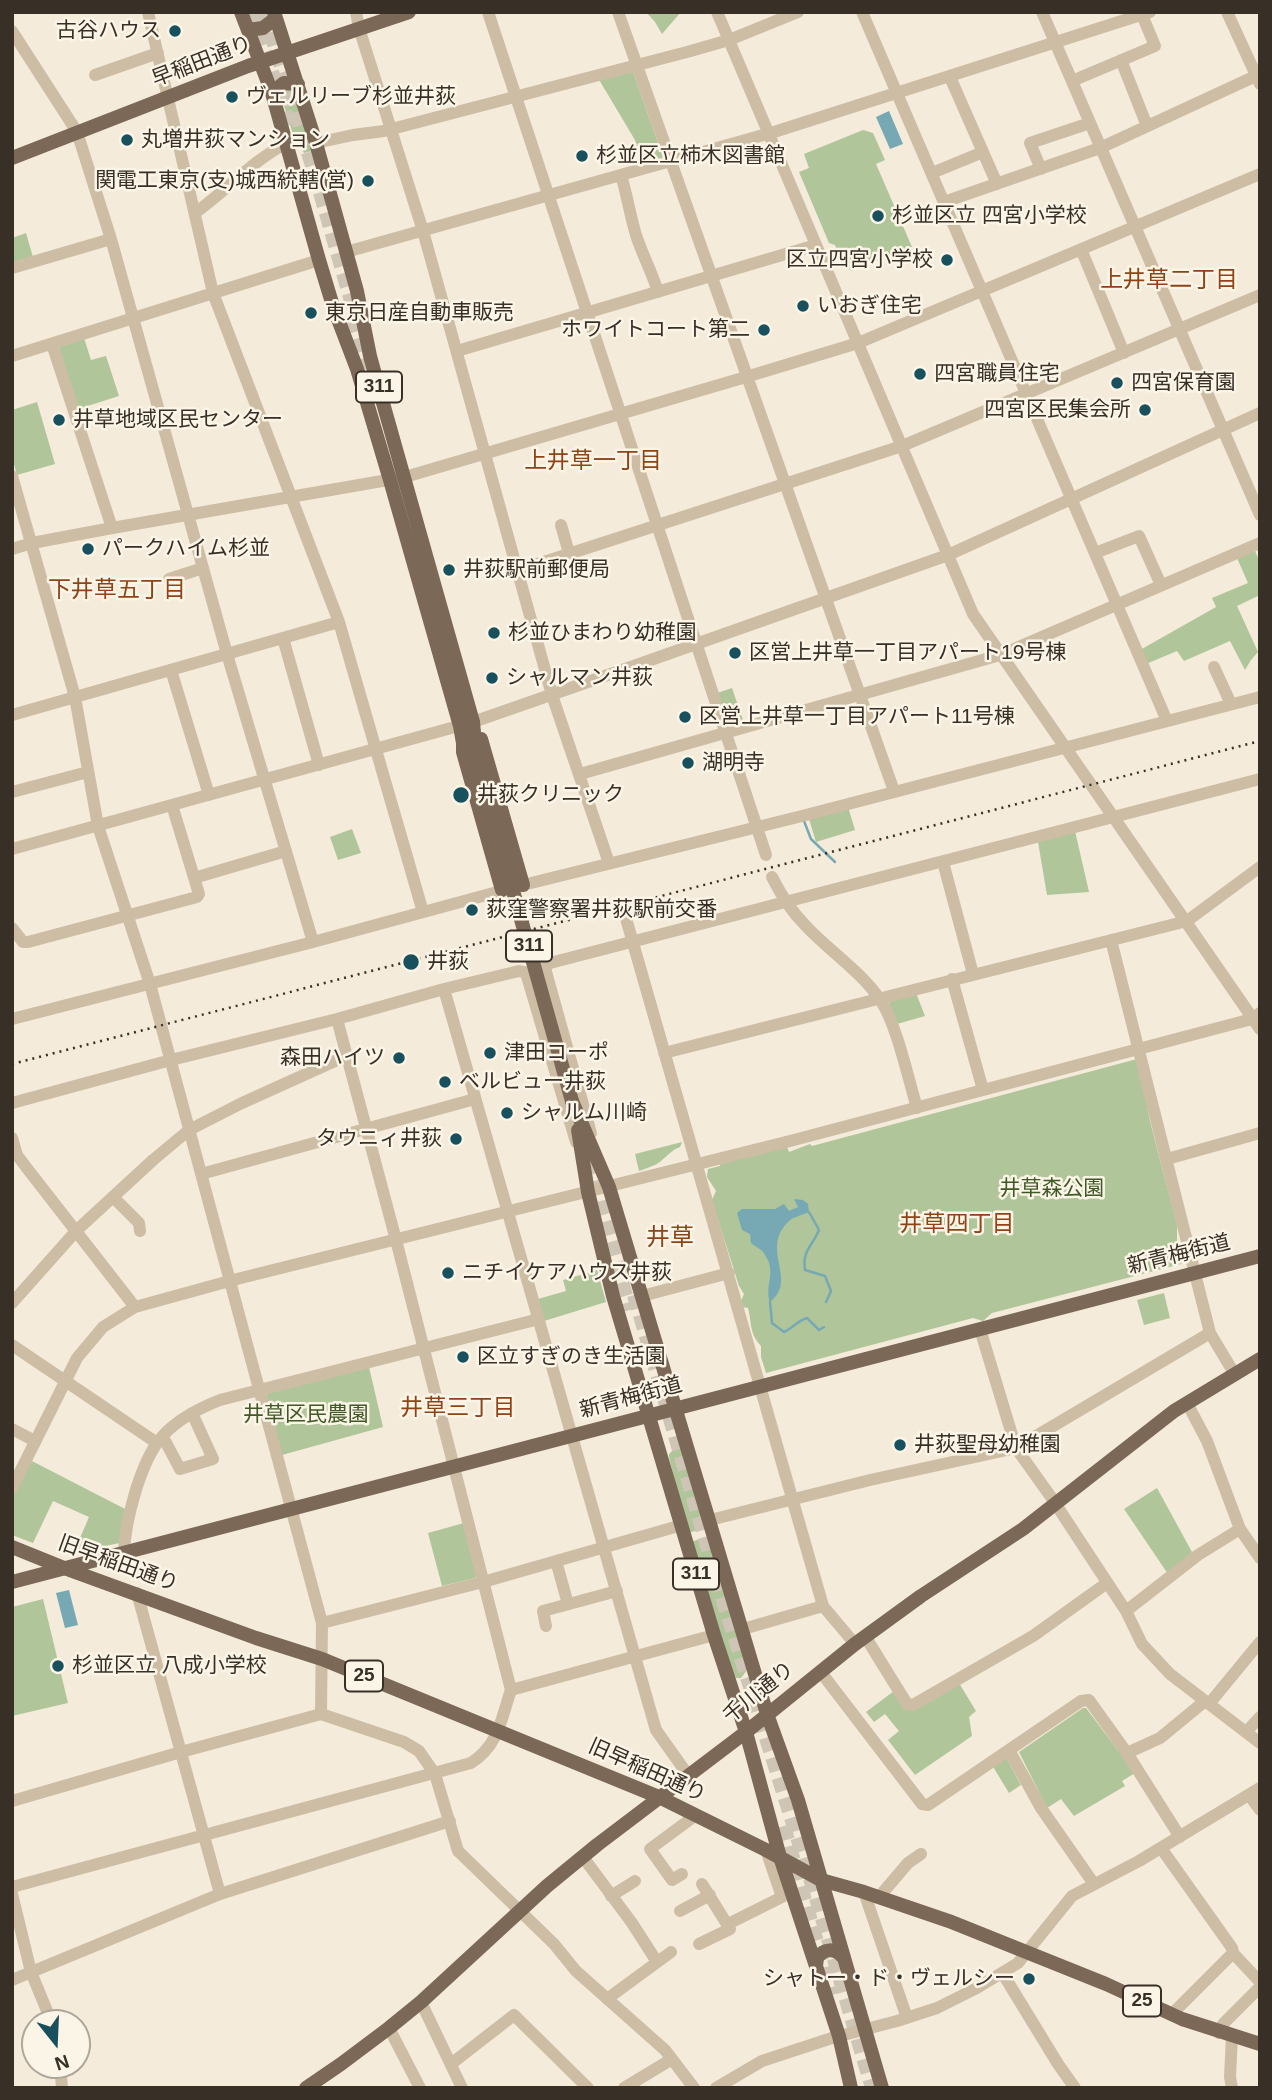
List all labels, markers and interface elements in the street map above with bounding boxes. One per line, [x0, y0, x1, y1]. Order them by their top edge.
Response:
place label: 古谷ハウス [56, 18, 161, 44]
marker: 古谷ハウス [167, 23, 183, 39]
street label: 早稲田通り [148, 31, 256, 93]
place label: ヴェルリーブ杉並井荻 [246, 84, 456, 110]
marker: ヴェルリーブ杉並井荻 [224, 89, 240, 105]
place label: 丸増井荻マンション [141, 127, 330, 153]
marker: 丸増井荻マンション [119, 132, 135, 148]
place label: 杉並区立柿木図書館 [596, 143, 785, 169]
marker: 杉並区立柿木図書館 [574, 148, 590, 164]
place label: 関電工東京(支)城西統轄(営) [95, 168, 354, 194]
marker: 関電工東京(支)城西統轄(営) [360, 173, 376, 189]
place label: 杉並区立 四宮小学校 [892, 203, 1087, 229]
marker: 杉並区立 四宮小学校 [870, 208, 886, 224]
place label: 区立四宮小学校 [786, 247, 933, 273]
marker: 区立四宮小学校 [939, 252, 955, 268]
district label: 上井草二丁目 [1100, 267, 1238, 295]
place label: いおぎ住宅 [817, 293, 922, 319]
marker: いおぎ住宅 [795, 298, 811, 314]
place label: 東京日産自動車販売 [325, 300, 514, 326]
marker: 東京日産自動車販売 [303, 305, 319, 321]
place label: ホワイトコート第二 [561, 317, 750, 343]
marker: ホワイトコート第二 [756, 322, 772, 338]
place label: 四宮職員住宅 [934, 361, 1060, 387]
marker: 四宮職員住宅 [912, 366, 928, 382]
place label: 四宮保育園 [1131, 370, 1236, 396]
road number: 311 [356, 372, 402, 402]
marker: 四宮保育園 [1109, 375, 1125, 391]
place label: 四宮区民集会所 [984, 397, 1131, 423]
marker: 四宮区民集会所 [1137, 402, 1153, 418]
place label: 井草地域区民センター [73, 407, 283, 433]
marker: 井草地域区民センター [51, 412, 67, 428]
district label: 上井草一丁目 [524, 448, 662, 476]
place label: パークハイム杉並 [102, 536, 270, 562]
marker: パークハイム杉並 [80, 541, 96, 557]
place label: 井荻駅前郵便局 [463, 557, 610, 583]
marker: 井荻駅前郵便局 [441, 562, 457, 578]
district label: 下井草五丁目 [48, 577, 186, 605]
place label: 杉並ひまわり幼稚園 [508, 620, 697, 646]
marker: 杉並ひまわり幼稚園 [486, 625, 502, 641]
place label: 区営上井草一丁目アパート19号棟 [749, 640, 1066, 666]
marker: 区営上井草一丁目アパート19号棟 [727, 645, 743, 661]
place label: シャルマン井荻 [506, 665, 653, 691]
marker: シャルマン井荻 [484, 670, 500, 686]
place label: 区営上井草一丁目アパート11号棟 [699, 704, 1015, 730]
marker: 区営上井草一丁目アパート11号棟 [677, 709, 693, 725]
place label: 湖明寺 [702, 750, 765, 776]
marker: 湖明寺 [680, 755, 696, 771]
place label: 井荻クリニック [477, 782, 624, 808]
marker: 井荻クリニック [451, 785, 471, 805]
place label: 荻窪警察署井荻駅前交番 [486, 897, 717, 923]
marker: 荻窪警察署井荻駅前交番 [464, 902, 480, 918]
road number: 311 [506, 930, 552, 962]
place label: 井荻 [427, 949, 469, 975]
marker: 井荻 [401, 952, 421, 972]
place label: 津田コーポ [504, 1040, 609, 1066]
place label: 森田ハイツ [280, 1045, 385, 1071]
marker: 津田コーポ [482, 1045, 498, 1061]
marker: 森田ハイツ [391, 1050, 407, 1066]
place label: ベルビュー井荻 [459, 1069, 606, 1095]
marker: ベルビュー井荻 [437, 1074, 453, 1090]
place label: シャルム川崎 [521, 1100, 647, 1126]
marker: シャルム川崎 [499, 1105, 515, 1121]
place label: タウニィ井荻 [316, 1126, 442, 1152]
marker: タウニィ井荻 [448, 1131, 464, 1147]
park label: 井草森公園 [1000, 1176, 1104, 1202]
district label: 井草四丁目 [900, 1211, 1014, 1239]
district label: 井草 [646, 1224, 694, 1252]
street label: 新青梅街道 [1125, 1230, 1233, 1280]
place label: ニチイケアハウス井荻 [462, 1260, 672, 1286]
marker: ニチイケアハウス井荻 [440, 1265, 456, 1281]
place label: 区立すぎのき生活園 [477, 1344, 666, 1370]
marker: 区立すぎのき生活園 [455, 1349, 471, 1365]
street label: 新青梅街道 [577, 1372, 685, 1424]
district label: 井草三丁目 [401, 1395, 515, 1423]
park label: 井草区民農園 [243, 1402, 369, 1428]
place label: 井荻聖母幼稚園 [914, 1432, 1061, 1458]
marker: 井荻聖母幼稚園 [892, 1437, 908, 1453]
street label: 旧早稲田通り [54, 1531, 182, 1597]
road number: 311 [673, 1558, 719, 1590]
place label: 杉並区立 八成小学校 [72, 1653, 267, 1679]
street label: 千川通り [718, 1657, 800, 1729]
marker: 杉並区立 八成小学校 [50, 1658, 66, 1674]
road number: 25 [345, 1660, 383, 1692]
street label: 旧早稲田通り [584, 1734, 710, 1808]
place label: シャトー・ド・ヴェルシー [763, 1966, 1015, 1992]
marker: シャトー・ド・ヴェルシー [1021, 1971, 1037, 1987]
road number: 25 [1123, 1985, 1161, 2016]
north arrow [21, 2009, 91, 2079]
text: N [52, 2050, 72, 2075]

